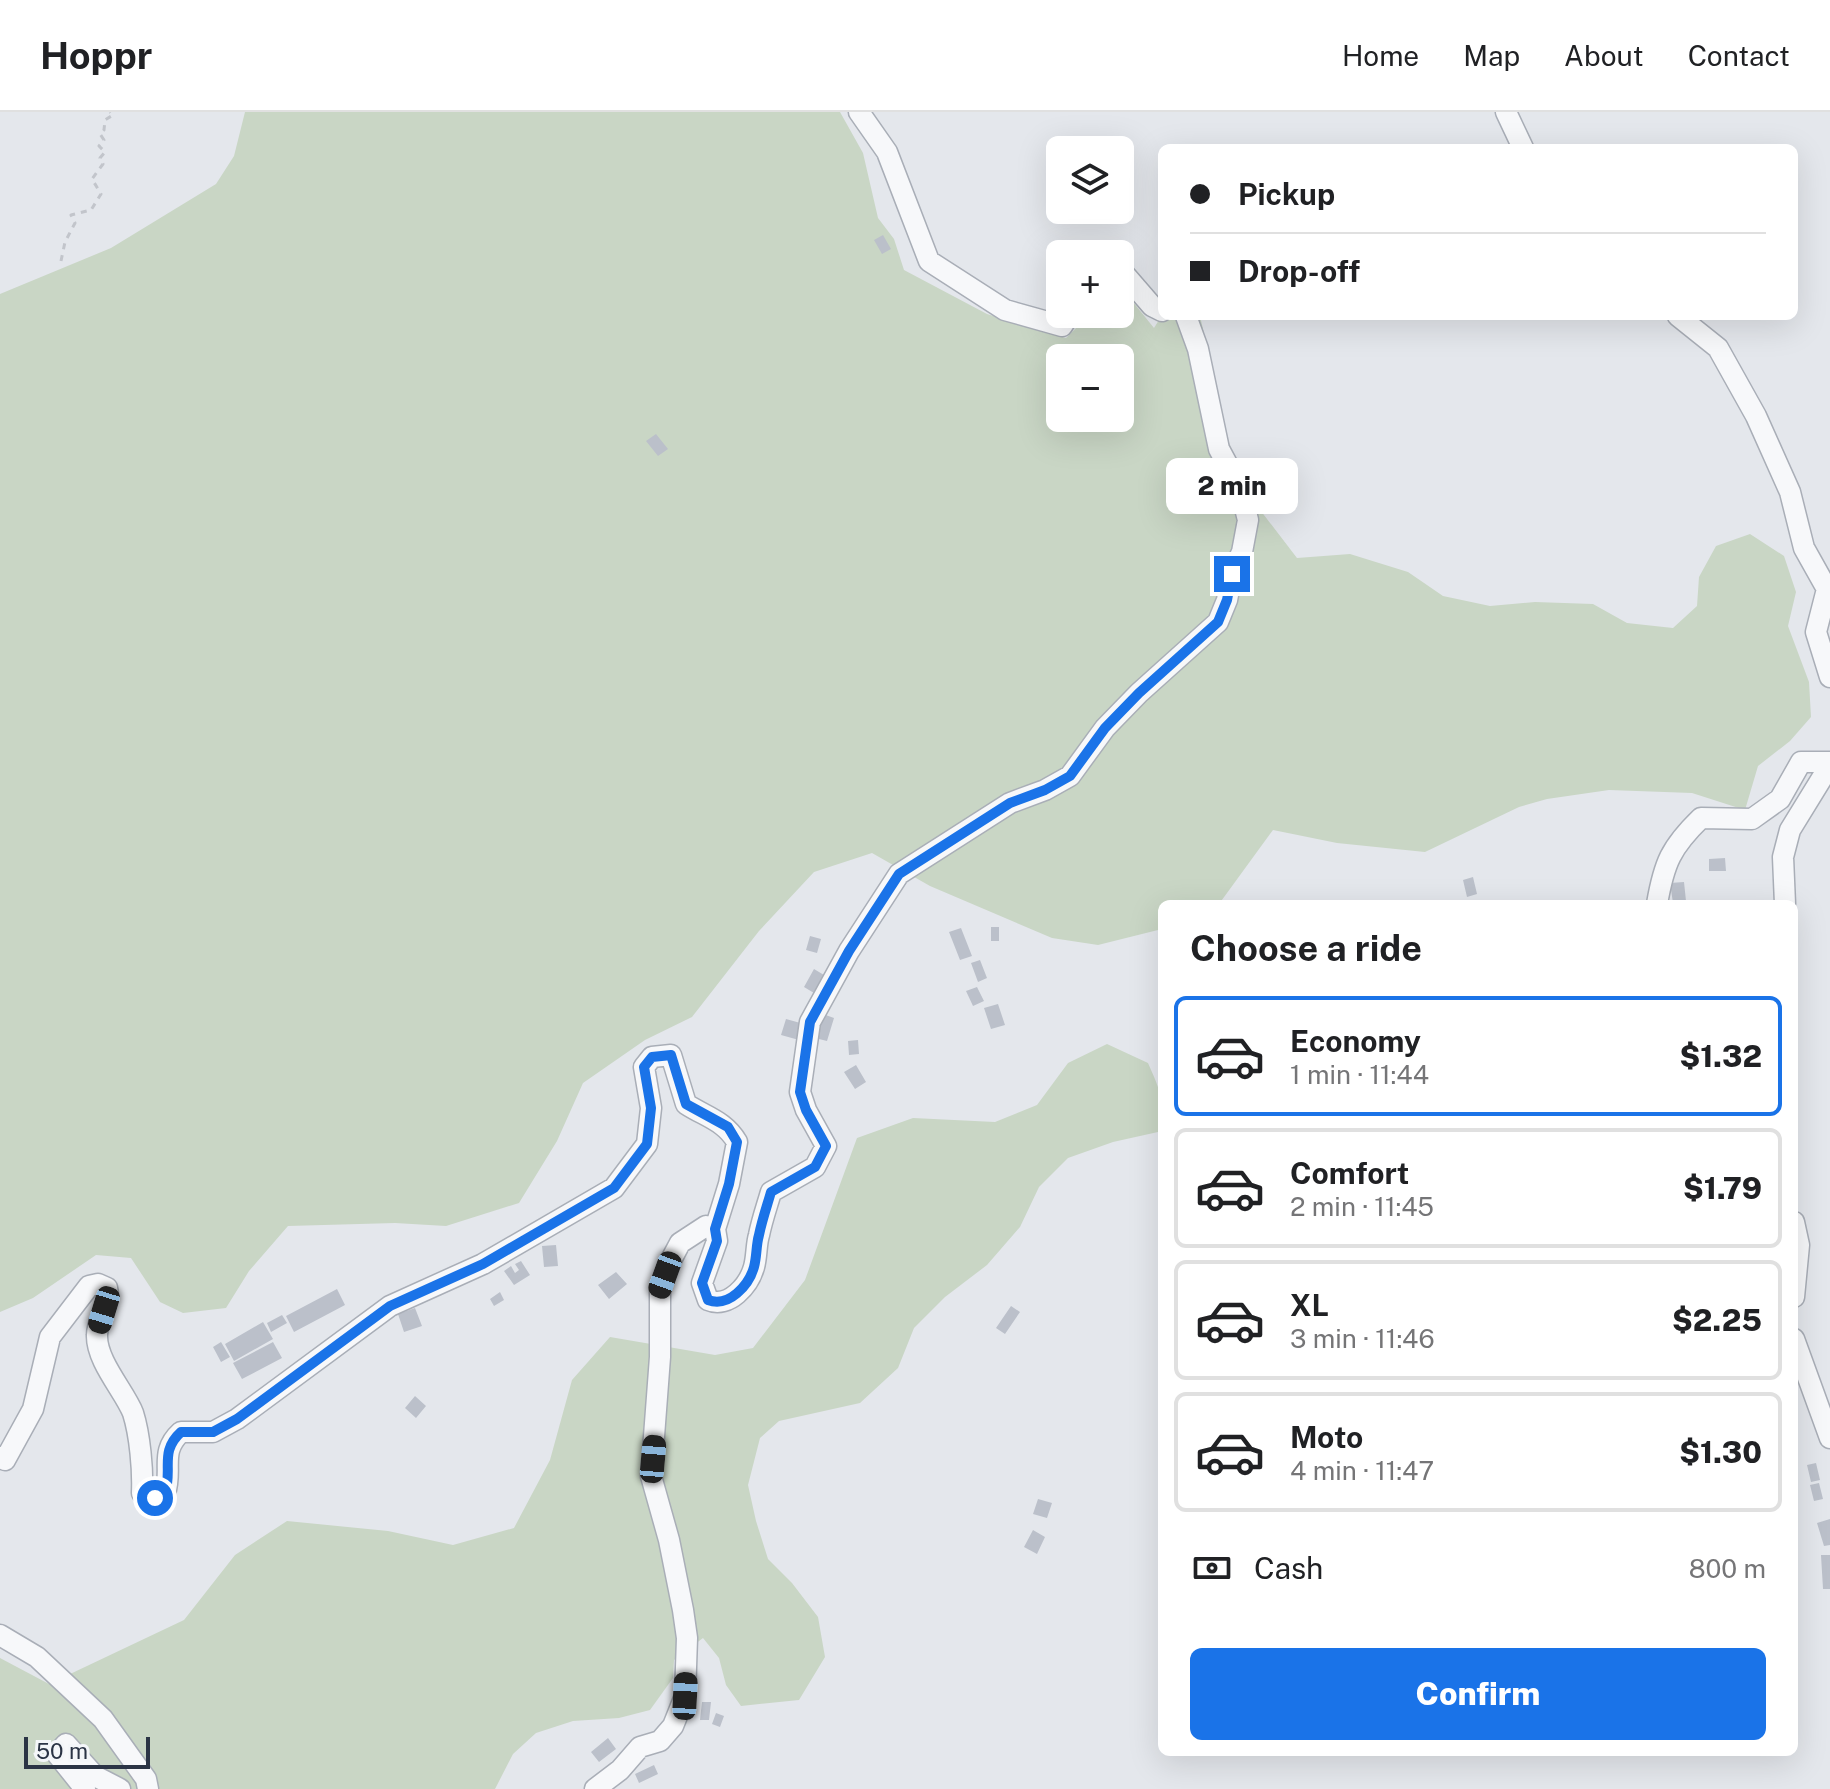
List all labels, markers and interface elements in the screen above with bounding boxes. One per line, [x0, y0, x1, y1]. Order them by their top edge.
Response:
text: Hoppr [40, 33, 152, 78]
text: Home [1342, 39, 1419, 72]
text: Map [1463, 39, 1520, 72]
text: About [1564, 39, 1644, 72]
text: Contact [1688, 39, 1790, 72]
map controls [1046, 136, 1134, 432]
button: layers [1046, 136, 1134, 224]
text: Pickup [1238, 176, 1335, 212]
button: + [1046, 240, 1134, 328]
text: Drop-off [1238, 253, 1360, 289]
button: − [1046, 344, 1134, 432]
callout: 2 min [1166, 458, 1298, 514]
text: 2 min [1197, 470, 1267, 501]
route end [1214, 556, 1250, 592]
text: Choose a ride [1190, 927, 1422, 969]
icon: car [1194, 1020, 1266, 1092]
text: Economy [1290, 1023, 1421, 1059]
text: $1.32 [1679, 1038, 1762, 1074]
text: 1 min · 11:44 [1290, 1059, 1429, 1090]
icon: car [1194, 1152, 1266, 1224]
text: Comfort [1290, 1155, 1409, 1191]
text: $1.79 [1683, 1170, 1762, 1206]
text: 2 min · 11:45 [1290, 1191, 1434, 1222]
car [646, 1248, 684, 1302]
car [86, 1284, 122, 1336]
icon: car [1194, 1284, 1266, 1356]
text: XL [1290, 1287, 1329, 1323]
text: $2.25 [1672, 1302, 1762, 1338]
text: 3 min · 11:46 [1290, 1323, 1435, 1354]
icon: car [1194, 1416, 1266, 1488]
text: Moto [1290, 1419, 1363, 1455]
car [639, 1434, 667, 1484]
text: $1.30 [1679, 1434, 1762, 1470]
text: 4 min · 11:47 [1290, 1455, 1434, 1486]
route start [137, 1480, 173, 1516]
icon: cash [1190, 1546, 1234, 1590]
text: Cash [1254, 1550, 1323, 1586]
text: 800 m [1689, 1553, 1766, 1584]
button: Confirm [1190, 1648, 1766, 1740]
car [672, 1671, 698, 1721]
scale bar [24, 1733, 150, 1769]
text: 50 m [36, 1738, 88, 1764]

